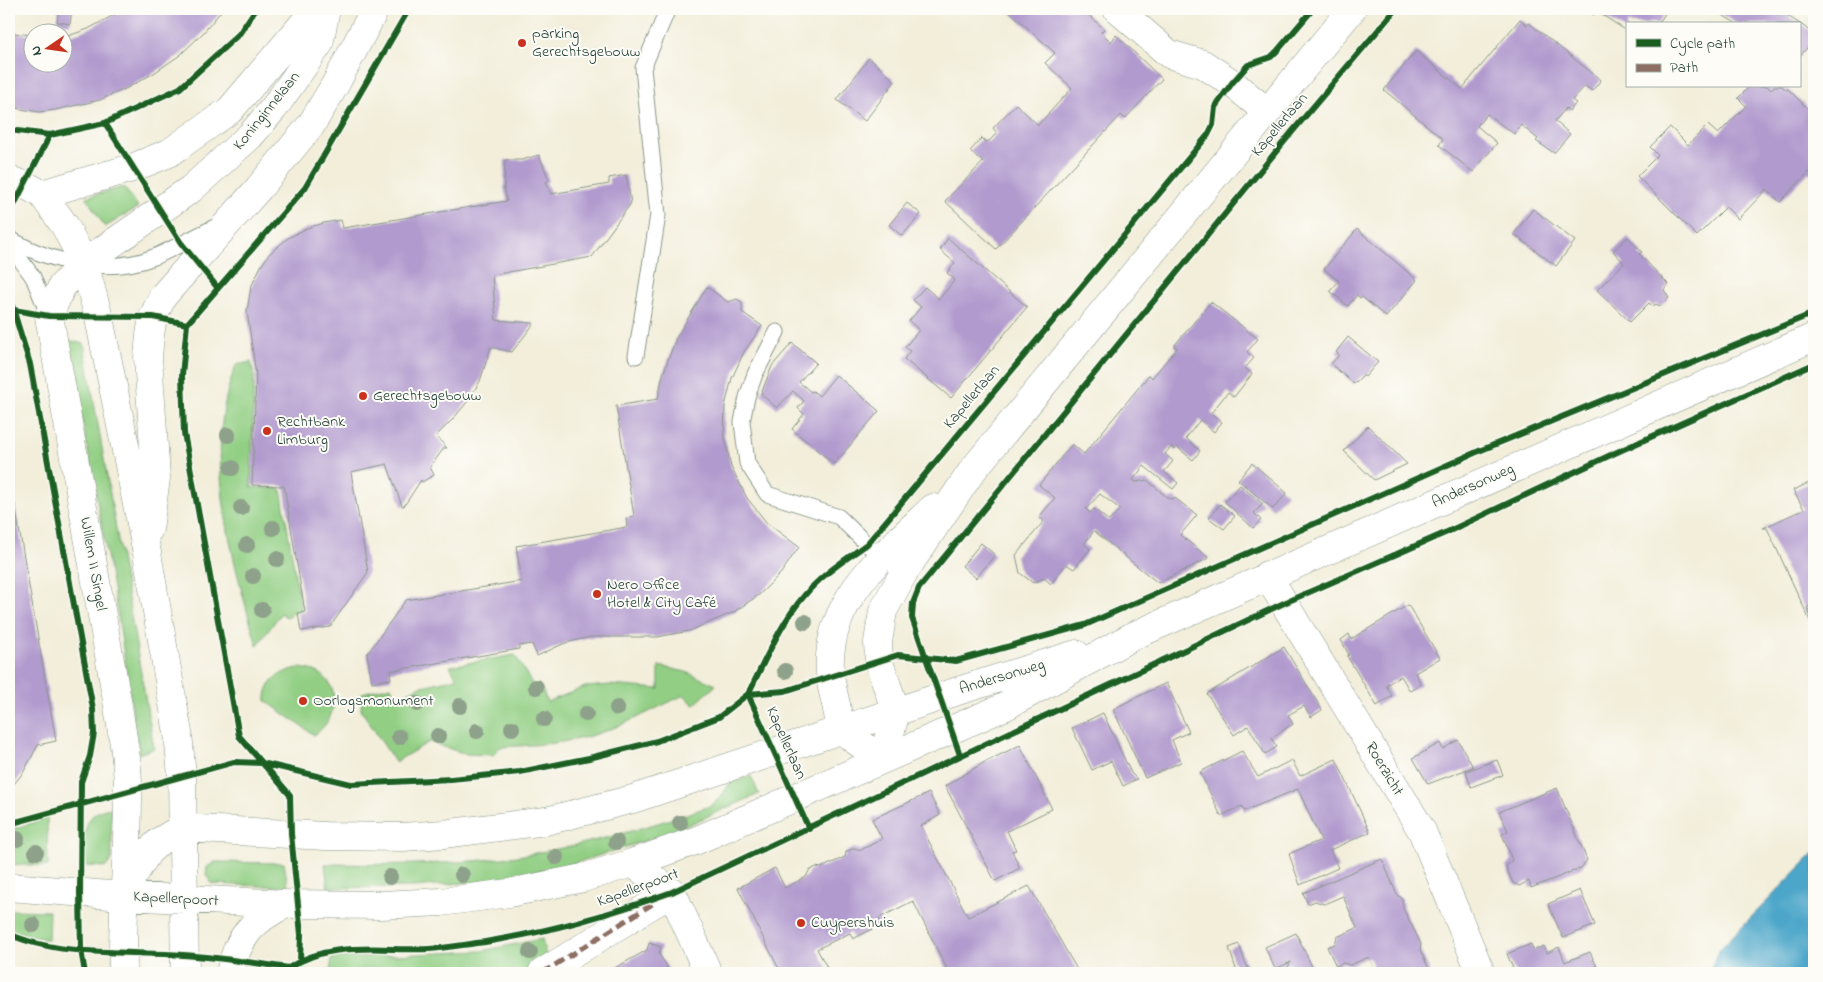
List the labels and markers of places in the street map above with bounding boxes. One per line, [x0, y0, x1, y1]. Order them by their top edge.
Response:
place label: parking Gerechtsgebouw [532, 22, 640, 64]
marker: parking Gerechtsgebouw [516, 37, 528, 49]
place label: Gerechtsgebouw [373, 384, 481, 408]
marker: Gerechtsgebouw [357, 390, 369, 402]
place label: Rechtbank Limburg [277, 410, 346, 452]
marker: Rechtbank Limburg [261, 425, 273, 437]
place label: Nero Office Hotel & City Café [607, 573, 717, 615]
marker: Nero Office Hotel & City Café [591, 588, 603, 600]
place label: Oorlogsmonument [313, 689, 434, 713]
marker: Oorlogsmonument [297, 695, 309, 707]
place label: Cuypershuis [811, 911, 895, 935]
marker: Cuypershuis [795, 917, 807, 929]

